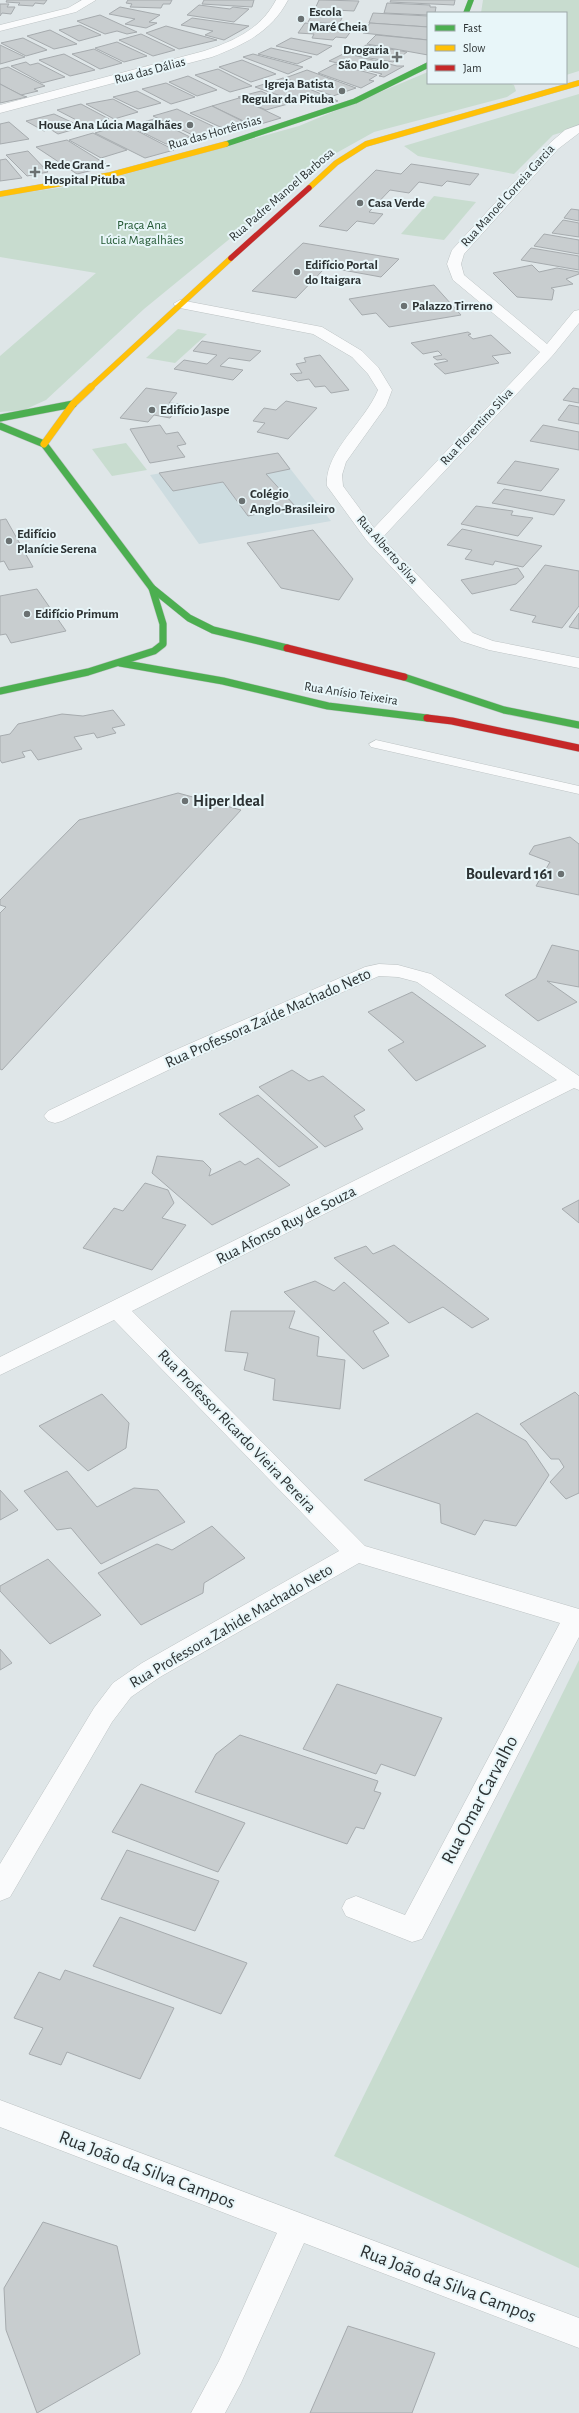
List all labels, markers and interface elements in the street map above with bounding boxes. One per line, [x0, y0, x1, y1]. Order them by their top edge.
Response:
place label: Escola Maré Cheia [309, 6, 368, 34]
legend [427, 12, 567, 84]
marker: Escola Maré Cheia [296, 14, 306, 24]
text: Fast [463, 22, 482, 34]
text: Slow [463, 42, 485, 54]
place label: Drogaria São Paulo [338, 44, 390, 72]
marker: Drogaria São Paulo [392, 52, 402, 62]
street label: Rua das Dálias [113, 55, 187, 87]
text: Jam [463, 62, 482, 74]
place label: Igreja Batista Regular da Pituba [242, 78, 334, 106]
marker: Igreja Batista Regular da Pituba [337, 86, 347, 96]
street label: Rua das Hortênsias [167, 113, 263, 152]
place label: House Ana Lúcia Magalhães [38, 119, 182, 132]
marker: House Ana Lúcia Magalhães [185, 120, 195, 130]
street label: Rua Manoel Correia Garcia [459, 142, 557, 250]
street label: Rua Padre Manoel Barbosa [227, 146, 337, 244]
place label: Rede Grand - Hospital Pituba [44, 159, 125, 187]
marker: Rede Grand - Hospital Pituba [29, 166, 41, 178]
place label: Casa Verde [368, 197, 425, 210]
marker: Casa Verde [355, 198, 365, 208]
park label: Praça Ana Lúcia Magalhães [100, 219, 184, 247]
place label: Edifício Portal do Itaigara [305, 259, 378, 287]
marker: Edifício Portal do Itaigara [292, 267, 302, 277]
place label: Palazzo Tirreno [412, 300, 493, 313]
marker: Palazzo Tirreno [399, 301, 409, 311]
street label: Rua Florentino Silva [438, 386, 516, 468]
place label: Edifício Jaspe [160, 404, 229, 417]
marker: Edifício Jaspe [147, 405, 157, 415]
place label: Colégio Anglo-Brasileiro [250, 488, 335, 516]
marker: Colégio Anglo-Brasileiro [237, 496, 247, 506]
street label: Rua Alberto Silva [354, 513, 420, 587]
place label: Edifício Planície Serena [17, 528, 97, 556]
marker: Edifício Planície Serena [4, 536, 14, 546]
place label: Edifício Primum [35, 608, 119, 621]
marker: Edifício Primum [22, 609, 32, 619]
street label: Rua Anísio Teixeira [303, 680, 399, 708]
place label: Hiper Ideal [193, 793, 264, 809]
marker: Hiper Ideal [180, 796, 190, 806]
place label: Boulevard 161 [466, 866, 553, 882]
marker: Boulevard 161 [556, 869, 566, 879]
street label: Rua Professora Zaíde Machado Neto [163, 965, 373, 1071]
street label: Rua Afonso Ruy de Souza [214, 1183, 359, 1268]
street label: Rua Professor Ricardo Vieira Pereira [155, 1346, 319, 1516]
street label: Rua Professora Zahide Machado Neto [127, 1561, 335, 1691]
street label: Rua Omar Carvalho [438, 1733, 522, 1867]
street label: Rua João da Silva Campos [56, 2128, 238, 2212]
street label: Rua João da Silva Campos [357, 2242, 539, 2326]

